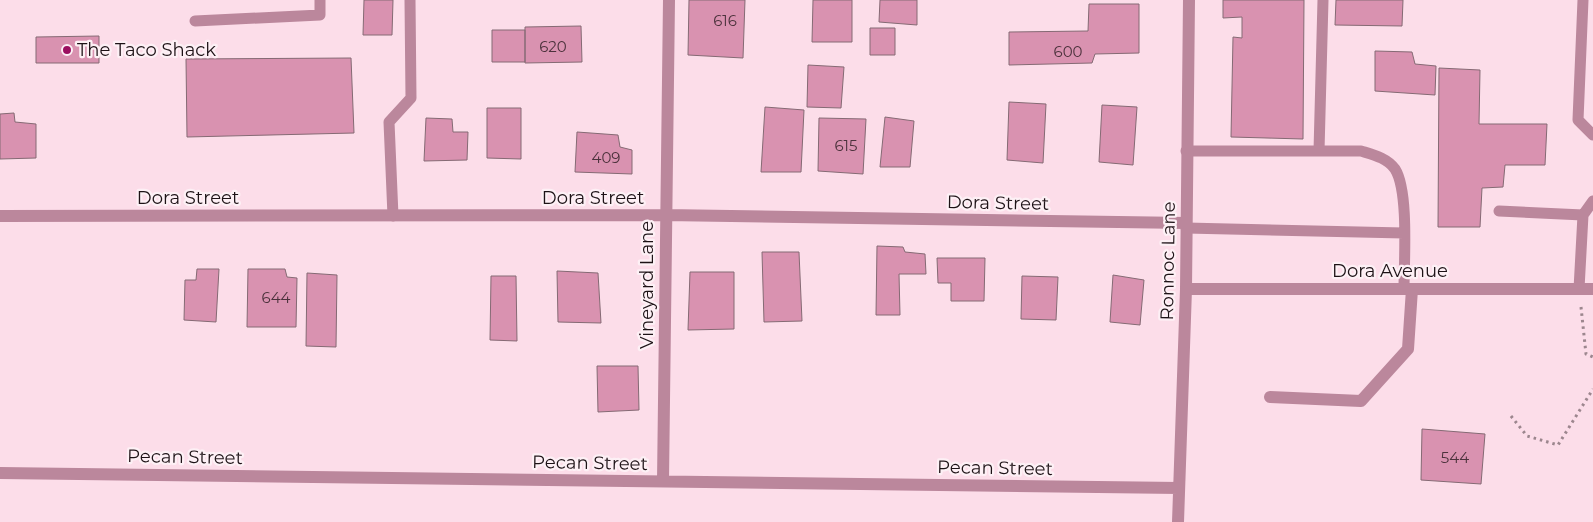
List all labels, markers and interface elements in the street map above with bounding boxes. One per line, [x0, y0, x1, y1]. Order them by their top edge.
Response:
house number: 616 [713, 11, 737, 30]
house number: 620 [539, 37, 567, 56]
place label: The Taco Shack [77, 39, 216, 61]
house number: 600 [1054, 42, 1083, 61]
marker: The Taco Shack [61, 44, 73, 56]
house number: 615 [834, 136, 858, 155]
house number: 409 [592, 148, 620, 167]
street label: Dora Street [137, 187, 239, 209]
street label: Dora Street [542, 187, 644, 209]
street label: Dora Street [947, 191, 1049, 215]
street label: Ronnoc Lane [1156, 201, 1180, 321]
street label: Vineyard Lane [636, 221, 658, 349]
street label: Dora Avenue [1332, 260, 1448, 282]
house number: 644 [262, 288, 291, 307]
street label: Pecan Street [127, 445, 243, 469]
house number: 544 [1441, 448, 1469, 467]
street label: Pecan Street [532, 451, 648, 475]
street label: Pecan Street [937, 456, 1053, 480]

